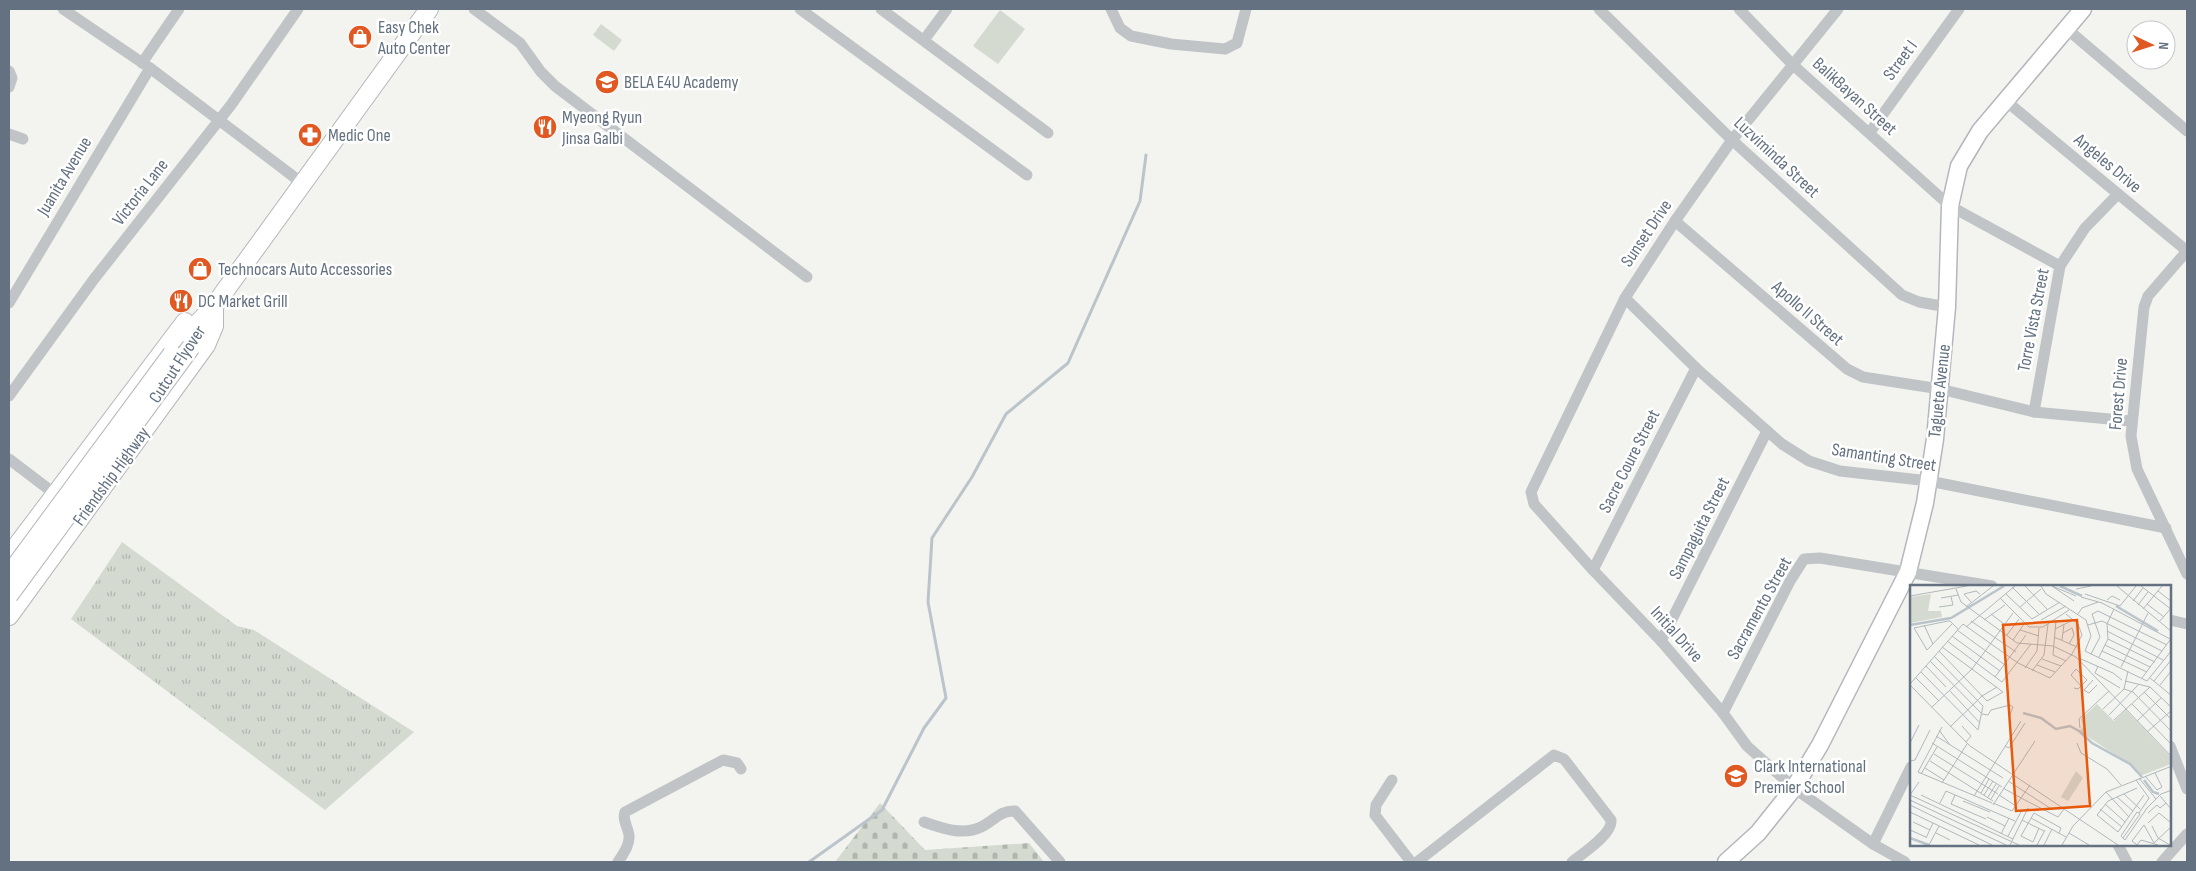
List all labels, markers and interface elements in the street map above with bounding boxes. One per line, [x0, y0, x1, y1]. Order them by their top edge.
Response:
place label: Easy Chek Auto Center [377, 17, 450, 59]
north arrow [2126, 20, 2176, 70]
shop icon: Easy Chek Auto Center [347, 24, 373, 50]
street label: Street I [1879, 36, 1922, 84]
text: N [2155, 42, 2172, 50]
street label: BalikBayan Street [1808, 53, 1901, 140]
school or university icon: BELA E4U Academy [594, 69, 620, 95]
place label: BELA E4U Academy [624, 72, 738, 93]
place label: Myeong Ryun Jinsa Galbi [561, 107, 642, 149]
street label: Luzviminda Street [1730, 113, 1824, 203]
restaurant icon: Myeong Ryun Jinsa Galbi [532, 114, 558, 140]
pharmacy icon: Medic One [297, 122, 323, 148]
place label: Medic One [328, 125, 391, 146]
street label: Angeles Drive [2069, 129, 2146, 198]
street label: Juanita Avenue [32, 133, 96, 220]
street label: Victoria Lane [108, 155, 173, 230]
street label: Sunset Drive [1616, 196, 1676, 271]
shop icon: Technocars Auto Accessories [187, 256, 213, 282]
place label: Technocars Auto Accessories [218, 259, 392, 280]
street label: Torre Vista Street [2013, 266, 2054, 374]
street label: Apollo II Street [1767, 276, 1848, 351]
restaurant icon: DC Market Grill [168, 288, 194, 314]
place label: DC Market Grill [198, 291, 288, 312]
street label: Cutcut Flyover [145, 322, 210, 407]
street label: Taguete Avenue [1924, 343, 1955, 439]
street label: Forest Drive [2105, 357, 2132, 431]
street label: Sacre Coure Street [1594, 406, 1665, 516]
street label: Friendship Highway [69, 423, 154, 530]
street label: Samanting Street [1830, 439, 1938, 476]
street label: Sampaguita Street [1665, 473, 1734, 583]
street label: Sacramento Street [1723, 553, 1796, 663]
inset map [1910, 585, 2171, 846]
street label: Initial Drive [1646, 602, 1707, 667]
place label: Clark International Premier School [1754, 756, 1866, 798]
school or university icon: Clark International Premier School [1723, 763, 1749, 789]

